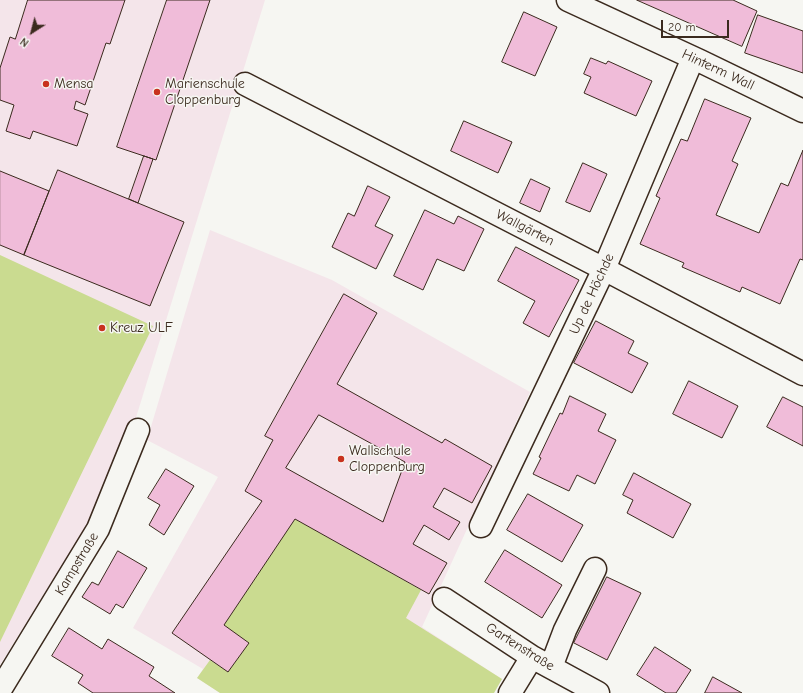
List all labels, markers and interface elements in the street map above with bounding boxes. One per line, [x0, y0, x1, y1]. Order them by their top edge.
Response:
north arrow [12, 12, 52, 52]
scale bar [663, 12, 731, 38]
text: 20 m [668, 20, 696, 34]
text: N [18, 35, 31, 49]
street label: Hinterm Wall [679, 46, 757, 94]
place label: Mensa [54, 76, 93, 92]
place label: Marienschule Cloppenburg [165, 76, 245, 108]
marker: Mensa [41, 79, 51, 89]
marker: Marienschule Cloppenburg [152, 87, 162, 97]
street label: Wallgärten [493, 206, 557, 250]
street label: Up de Höchde [566, 251, 618, 337]
place label: Kreuz ULF [110, 320, 173, 336]
marker: Kreuz ULF [97, 323, 107, 333]
place label: Wallschule Cloppenburg [349, 443, 425, 476]
marker: Wallschule Cloppenburg [336, 454, 346, 464]
street label: Kampstraße [52, 529, 102, 599]
street label: Gartenstraße [483, 619, 557, 675]

